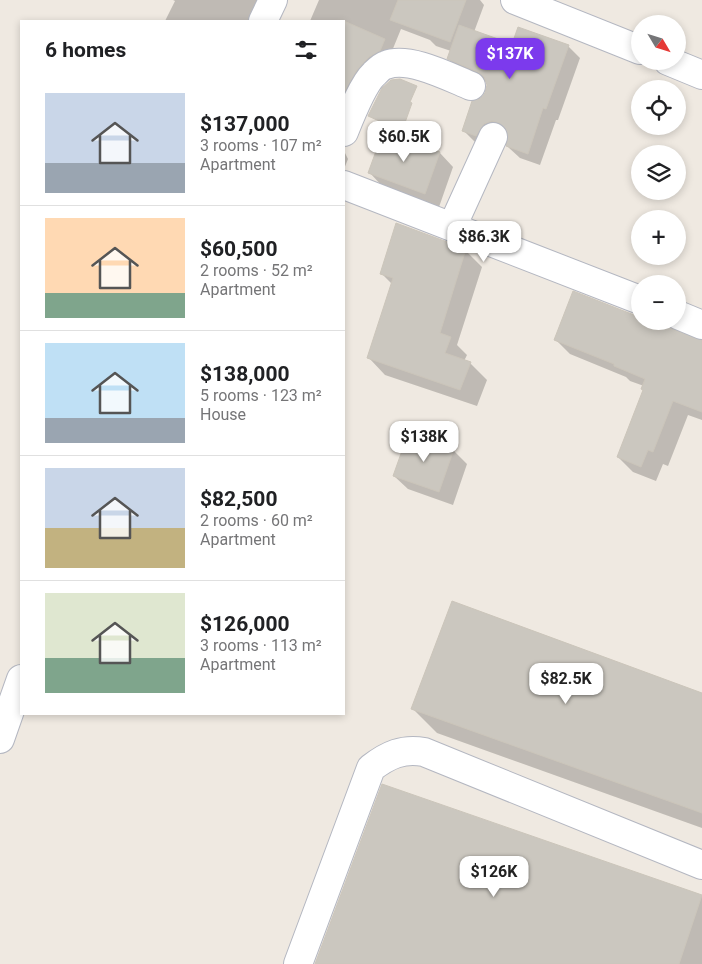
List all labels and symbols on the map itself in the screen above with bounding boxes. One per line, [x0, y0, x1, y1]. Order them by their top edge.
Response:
north arrow [631, 15, 686, 70]
pin: $137K [475, 38, 545, 80]
pin: $60.5K [363, 120, 445, 163]
pin: $86.3K [443, 220, 525, 263]
pin: $138K [389, 420, 459, 463]
pin: $82.5K [525, 662, 607, 705]
pin: $126K [459, 856, 529, 898]

